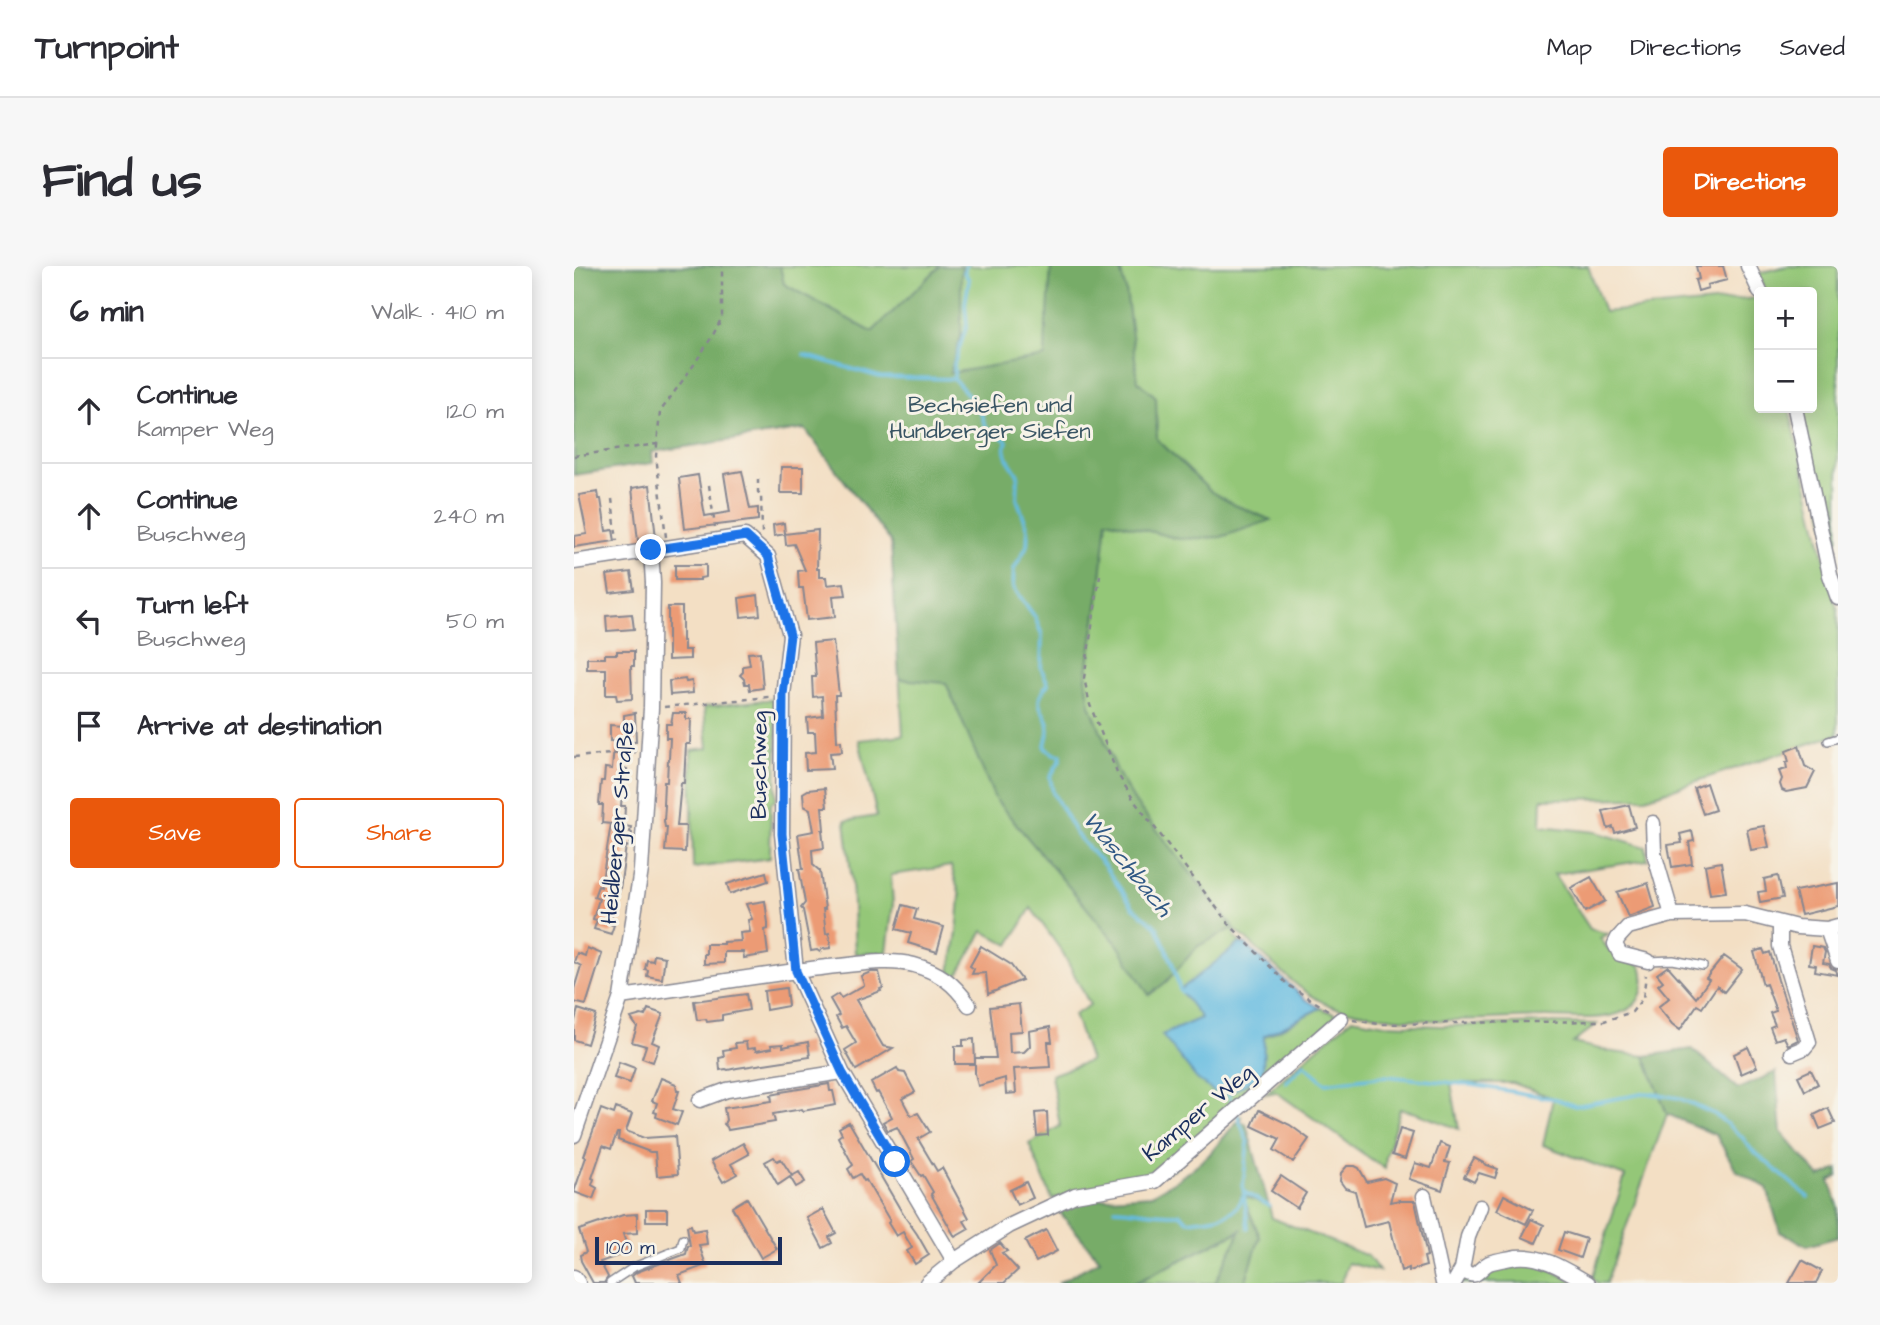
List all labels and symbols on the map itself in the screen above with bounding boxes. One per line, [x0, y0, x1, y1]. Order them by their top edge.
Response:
park label: Bechsiefen und Hundberger Siefen [889, 389, 1091, 448]
route end [635, 534, 666, 565]
street label: Buschweg [743, 711, 776, 819]
street label: Heidberger Straße [593, 720, 644, 926]
water label: Waschbach [1074, 804, 1181, 925]
street label: Kamper Weg [1135, 1057, 1261, 1170]
route start [879, 1146, 910, 1177]
scale bar [595, 1234, 782, 1266]

